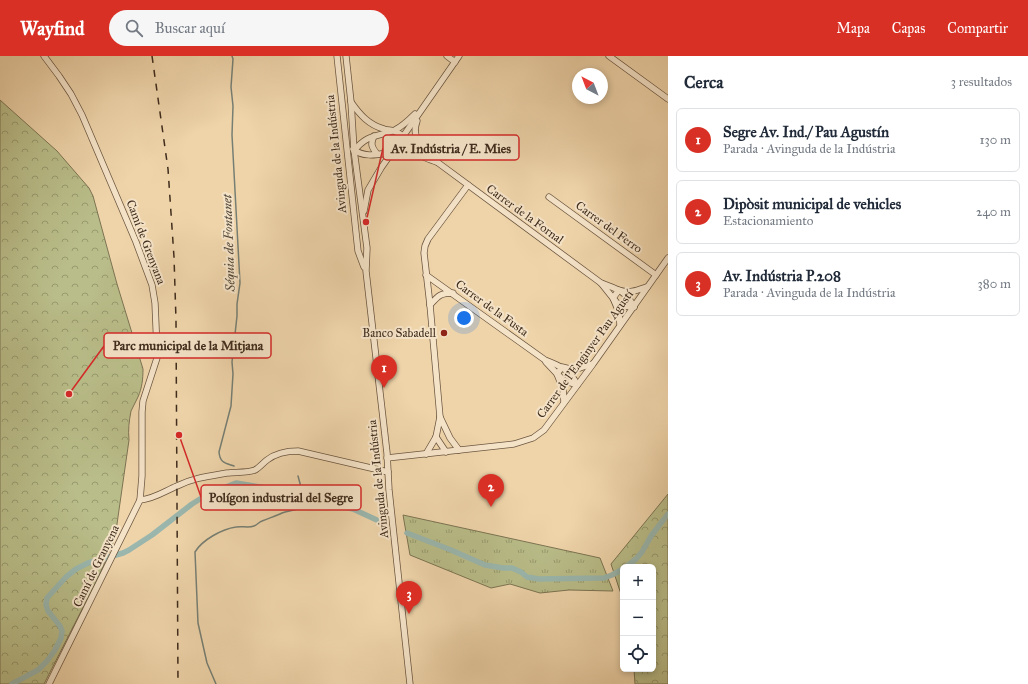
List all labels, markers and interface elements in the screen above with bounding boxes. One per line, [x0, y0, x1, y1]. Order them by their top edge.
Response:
search box [109, 10, 389, 46]
text: Wayfind [20, 17, 85, 40]
icon: search [123, 17, 145, 39]
text: Buscar aquí [155, 19, 225, 37]
text: Mapa [837, 20, 870, 37]
text: Capas [892, 20, 925, 37]
text: Compartir [947, 20, 1008, 37]
north arrow [572, 68, 608, 104]
text: Cerca [684, 72, 723, 93]
text: 3 resultados [951, 74, 1012, 90]
street label: Avinguda de la Indústria [323, 93, 350, 215]
text: Segre Av. Ind./ Pau Agustín [723, 123, 889, 141]
text: 1 [695, 132, 701, 148]
text: 130 m [979, 132, 1011, 148]
callout: Av. Indústria / E. Mies [383, 135, 519, 160]
text: Av. Indústria / E. Mies [390, 141, 511, 157]
text: Parada · Avinguda de la Indústria [723, 141, 895, 157]
street label: Carrer de la Fornal [484, 181, 567, 247]
water label: Séquia de Fontanet [219, 193, 239, 293]
text: Dipòsit municipal de vehicles [723, 195, 901, 213]
street label: Camí de Grenyana [123, 198, 169, 287]
street label: Carrer del Ferro [573, 198, 645, 256]
text: 2 [695, 204, 701, 220]
text: 240 m [976, 204, 1011, 220]
text: Estacionamiento [723, 213, 813, 229]
text: Av. Indústria P.208 [723, 267, 841, 285]
text: 3 [695, 276, 701, 292]
text: 380 m [978, 276, 1011, 292]
street label: Carrer de la Fusta [453, 277, 532, 340]
text: Parada · Avinguda de la Indústria [723, 285, 895, 301]
street label: Carrer de l'Enginyer Pau Agustí [534, 287, 637, 421]
your location [454, 308, 474, 328]
place label: Banco Sabadell [362, 326, 437, 340]
marker: Banco Sabadell [439, 328, 449, 338]
callout: Parc municipal de la Mitjana [104, 333, 271, 358]
text: Parc municipal de la Mitjana [113, 338, 264, 354]
pin: 1 [371, 355, 397, 388]
street label: Avinguda de la Indústria [365, 418, 392, 540]
pin: 2 [478, 474, 504, 507]
callout: Polígon industrial del Segre [201, 485, 361, 510]
text: Polígon industrial del Segre [209, 490, 354, 506]
street label: Camí de Granyena [70, 522, 122, 609]
map controls [620, 564, 656, 672]
button: + [620, 564, 656, 600]
pin: 3 [396, 581, 422, 614]
button: − [620, 600, 656, 636]
button: locate [620, 636, 656, 672]

